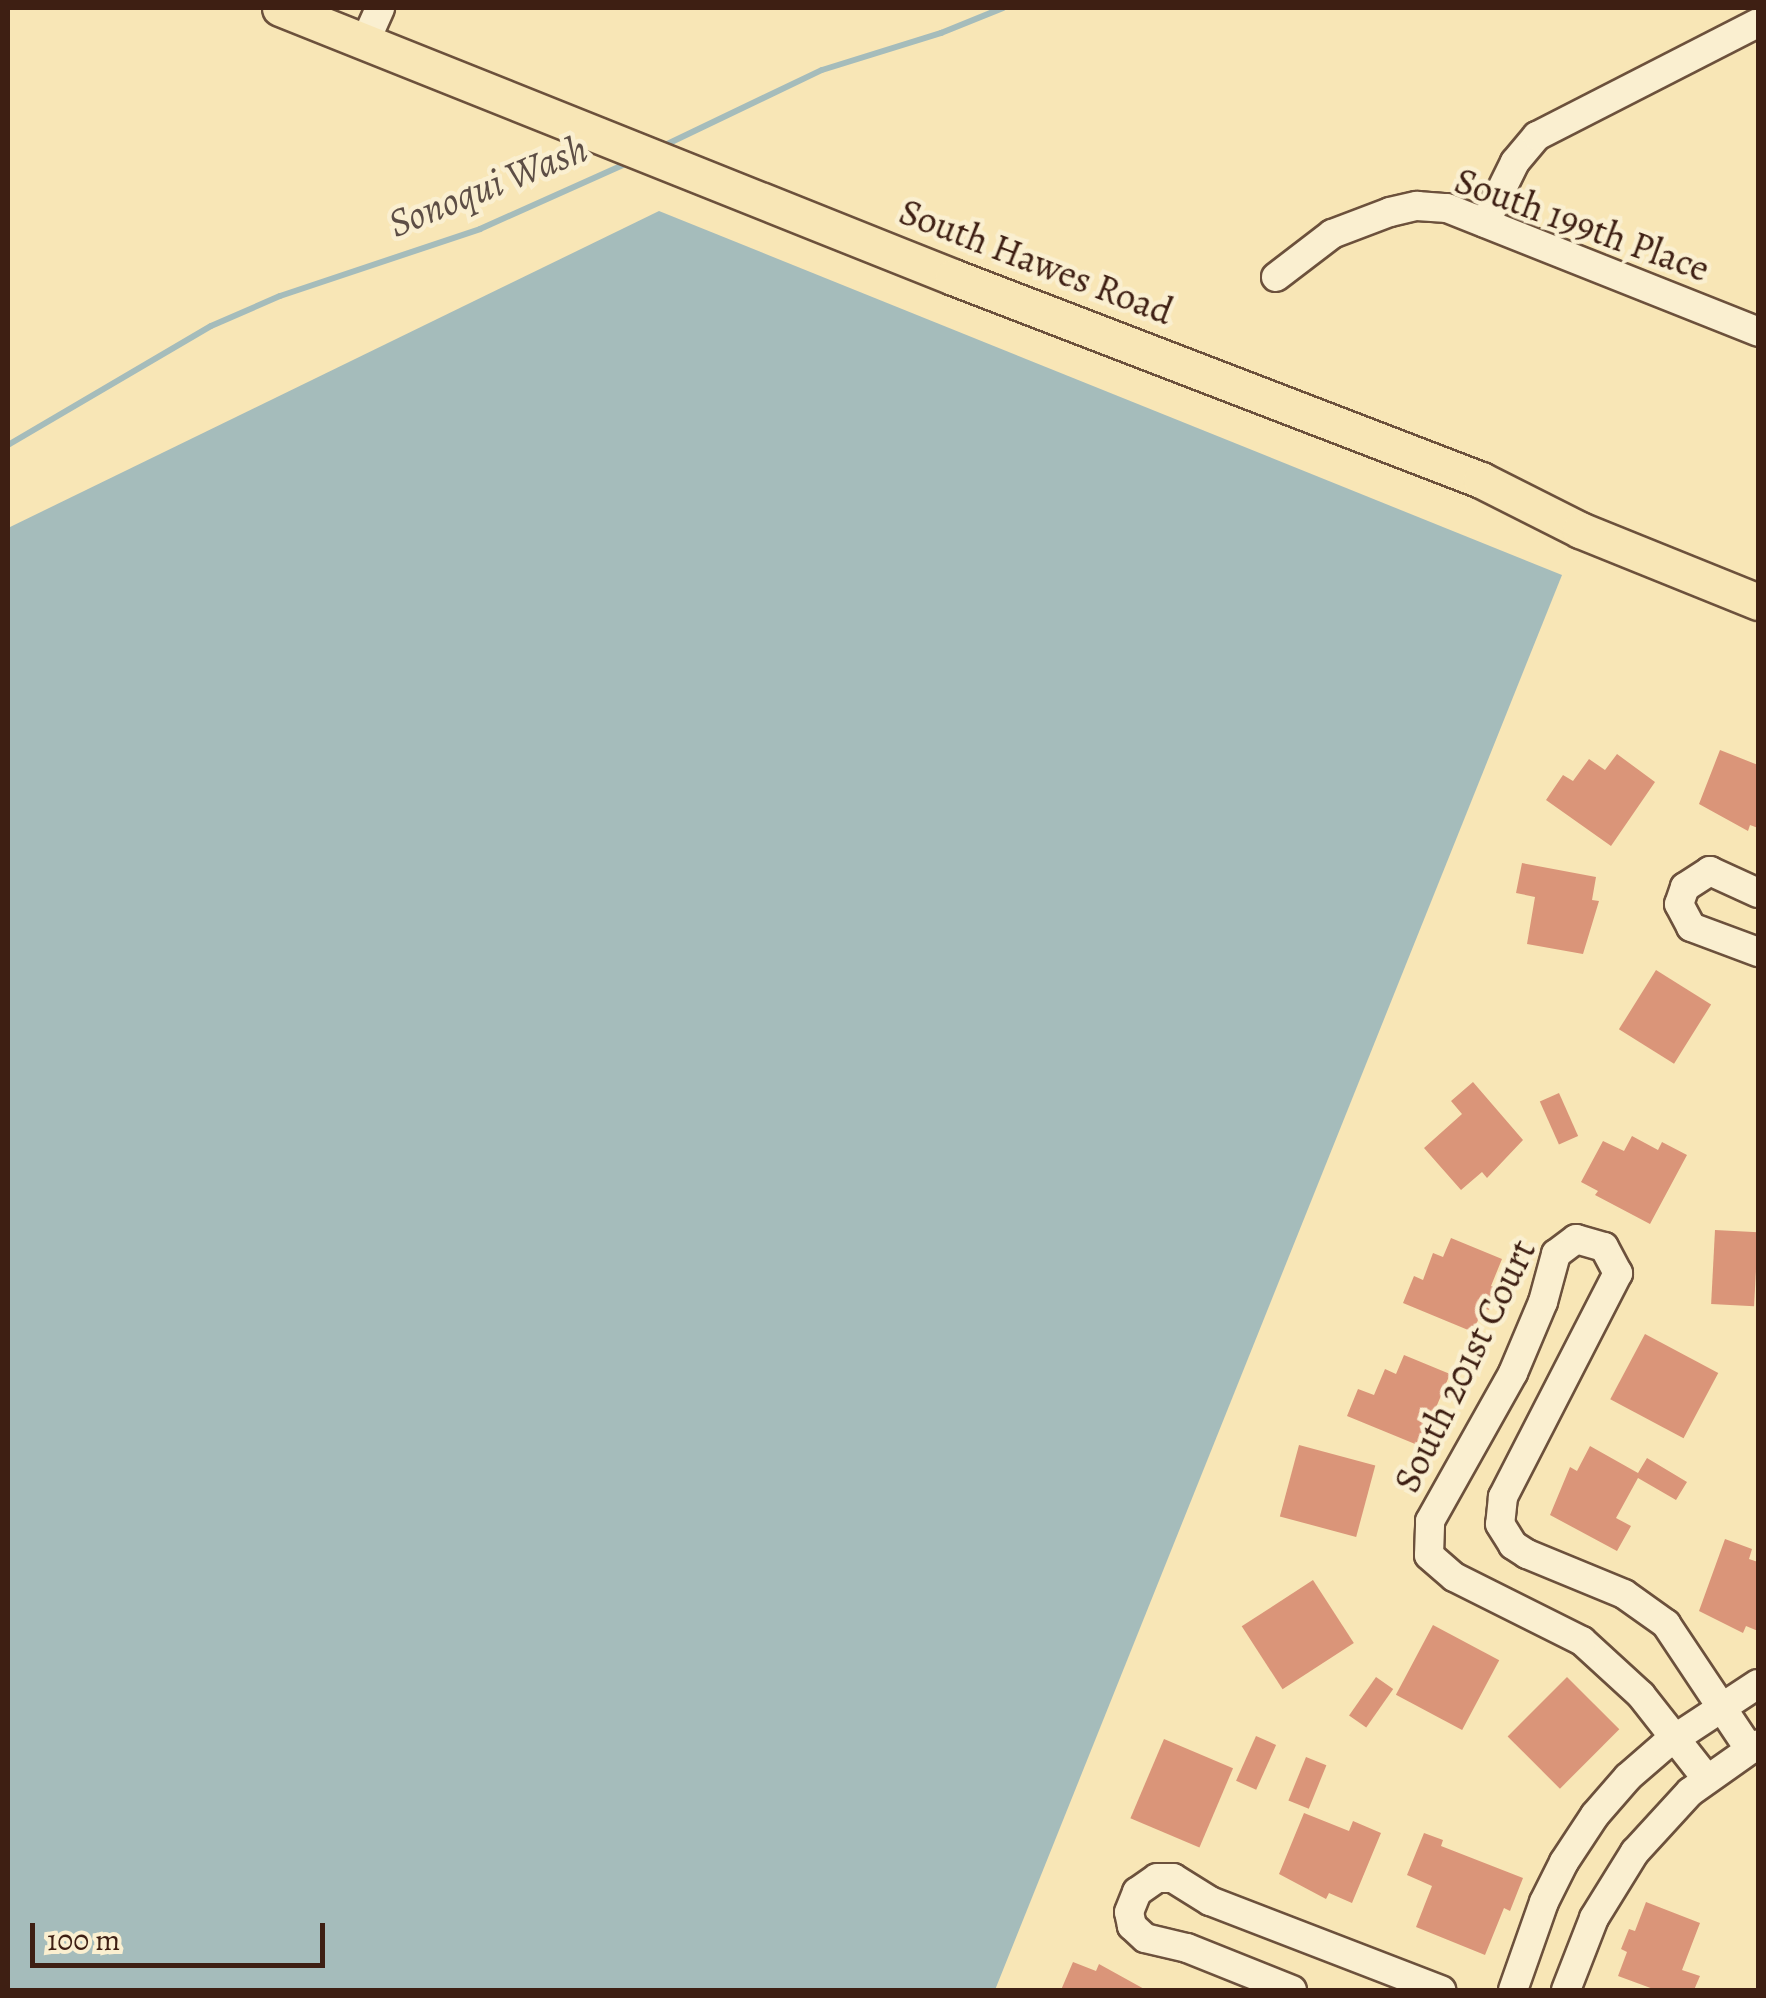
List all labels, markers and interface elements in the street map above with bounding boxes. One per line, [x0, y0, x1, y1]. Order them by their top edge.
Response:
water label: Sonoqui Wash [381, 124, 595, 248]
street label: South 199th Place [1448, 158, 1716, 292]
street label: South Hawes Road [893, 189, 1179, 335]
street label: South 201st Court [1384, 1232, 1546, 1500]
scale bar [35, 1903, 330, 1965]
text: 100 m [47, 1920, 120, 1960]

